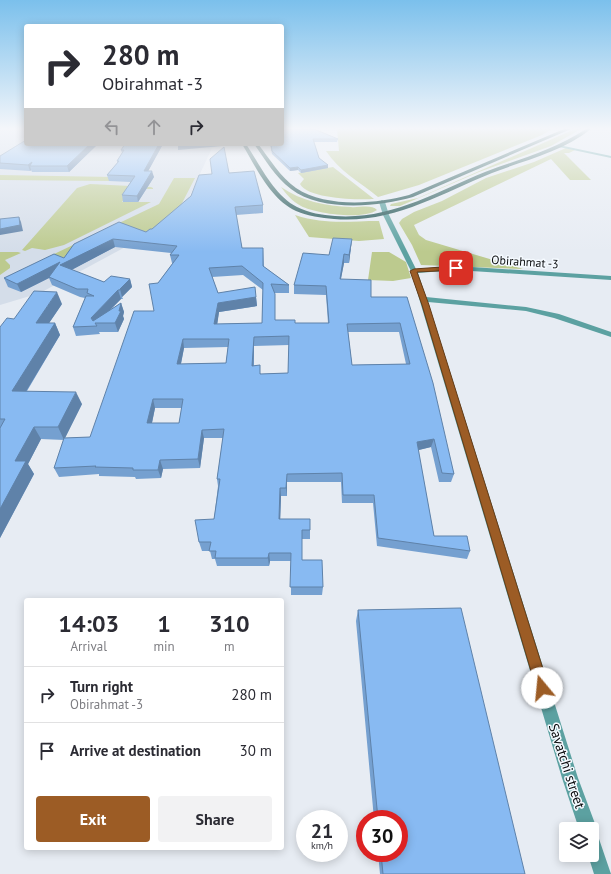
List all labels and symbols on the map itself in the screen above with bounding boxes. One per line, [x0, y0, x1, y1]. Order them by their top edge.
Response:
pin [439, 251, 473, 285]
street label: Obirahmat -3 [491, 252, 559, 271]
position arrow [521, 667, 563, 709]
street label: Savatchi street [545, 721, 589, 811]
speed limit sign: 30 [356, 810, 408, 862]

